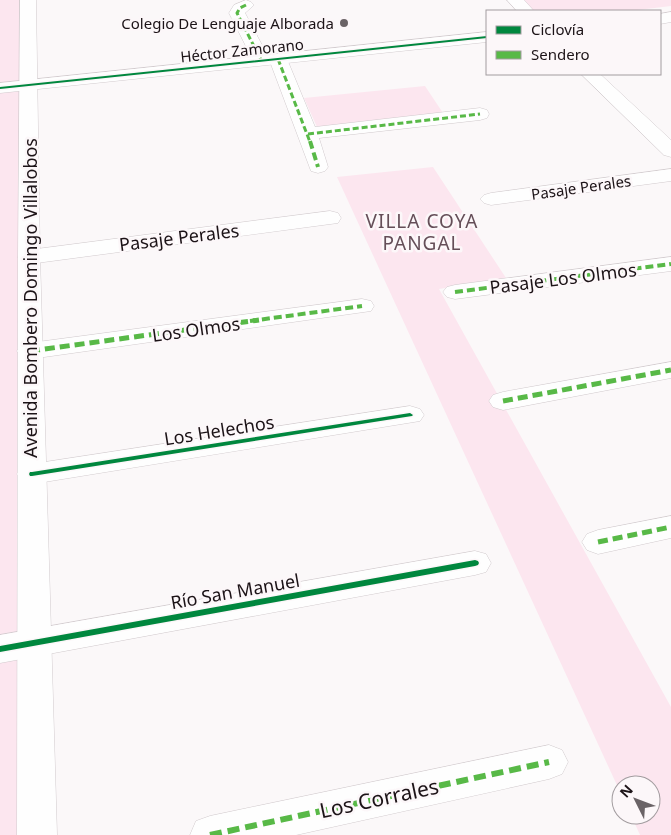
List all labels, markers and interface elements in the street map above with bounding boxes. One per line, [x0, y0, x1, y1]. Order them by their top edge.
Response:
legend [486, 10, 661, 75]
place label: Colegio De Lenguaje Alborada [121, 13, 334, 33]
marker: Colegio De Lenguaje Alborada [338, 17, 350, 29]
text: Ciclovía [531, 19, 584, 39]
street label: Héctor Zamorano [179, 34, 305, 66]
text: Sendero [531, 44, 590, 64]
street label: Avenida Bombero Domingo Villalobos [18, 138, 42, 458]
street label: Pasaje Perales [530, 170, 632, 204]
district label: VILLA COYA PANGAL [366, 208, 478, 256]
street label: Pasaje Perales [118, 218, 240, 256]
street label: Pasaje Los Olmos [488, 257, 638, 299]
street label: Los Olmos [150, 311, 242, 347]
street label: Los Helechos [162, 409, 276, 451]
street label: Río San Manuel [169, 568, 301, 614]
street label: Los Corrales [317, 772, 441, 824]
north arrow [611, 775, 661, 825]
text: N [615, 780, 637, 802]

